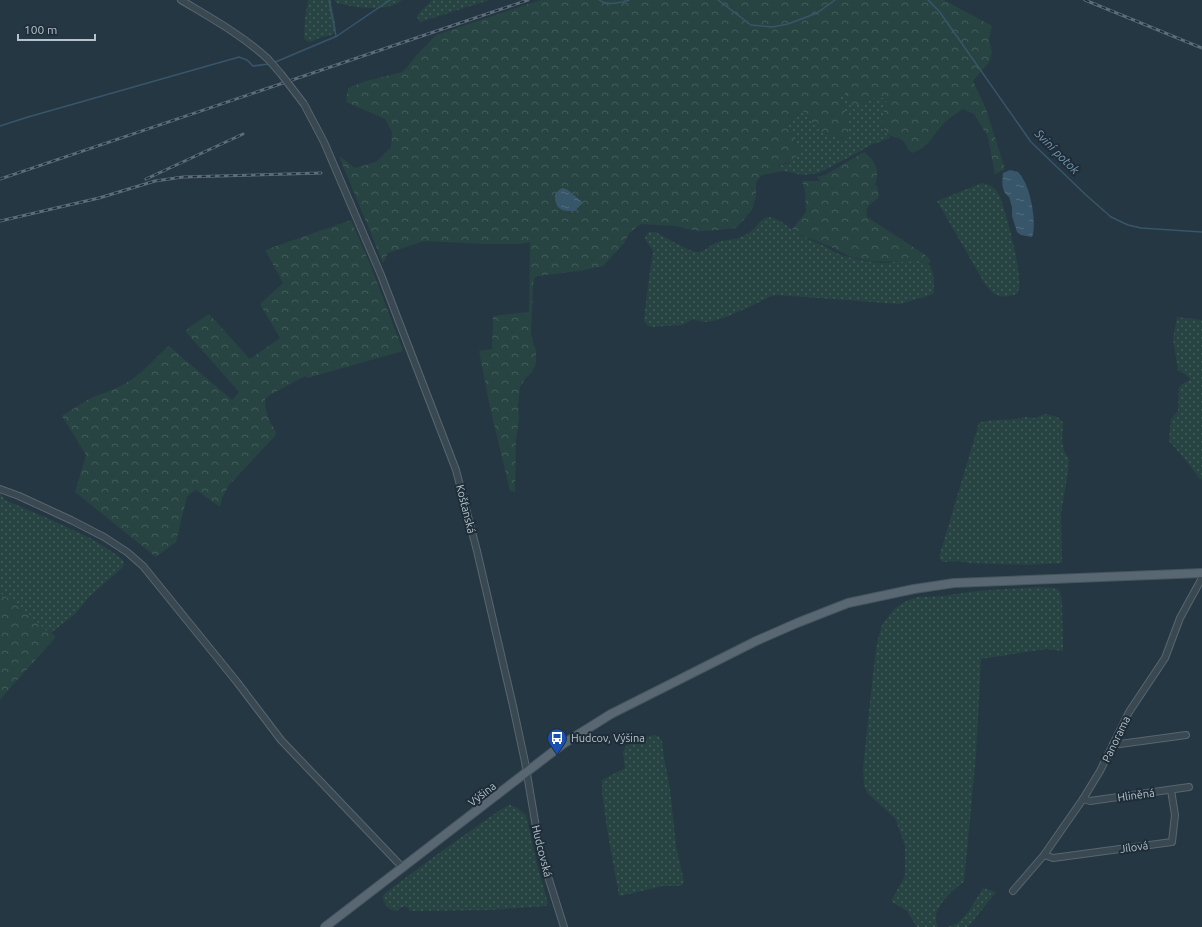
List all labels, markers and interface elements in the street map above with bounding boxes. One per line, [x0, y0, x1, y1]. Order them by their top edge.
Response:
scale bar [18, 16, 95, 42]
text: 100 m [24, 23, 57, 36]
water label: Sviní potok [1032, 126, 1083, 177]
street label: Košťanská [454, 483, 478, 535]
street label: Panorama [1100, 714, 1132, 764]
bus stop icon: Hudcov, Výšina [546, 727, 568, 755]
place label: Hudcov, Výšina [571, 732, 645, 744]
street label: Výšina [466, 780, 498, 808]
street label: Hliněná [1117, 786, 1155, 804]
street label: Hudcovská [530, 824, 554, 878]
street label: Jílová [1119, 839, 1149, 855]

